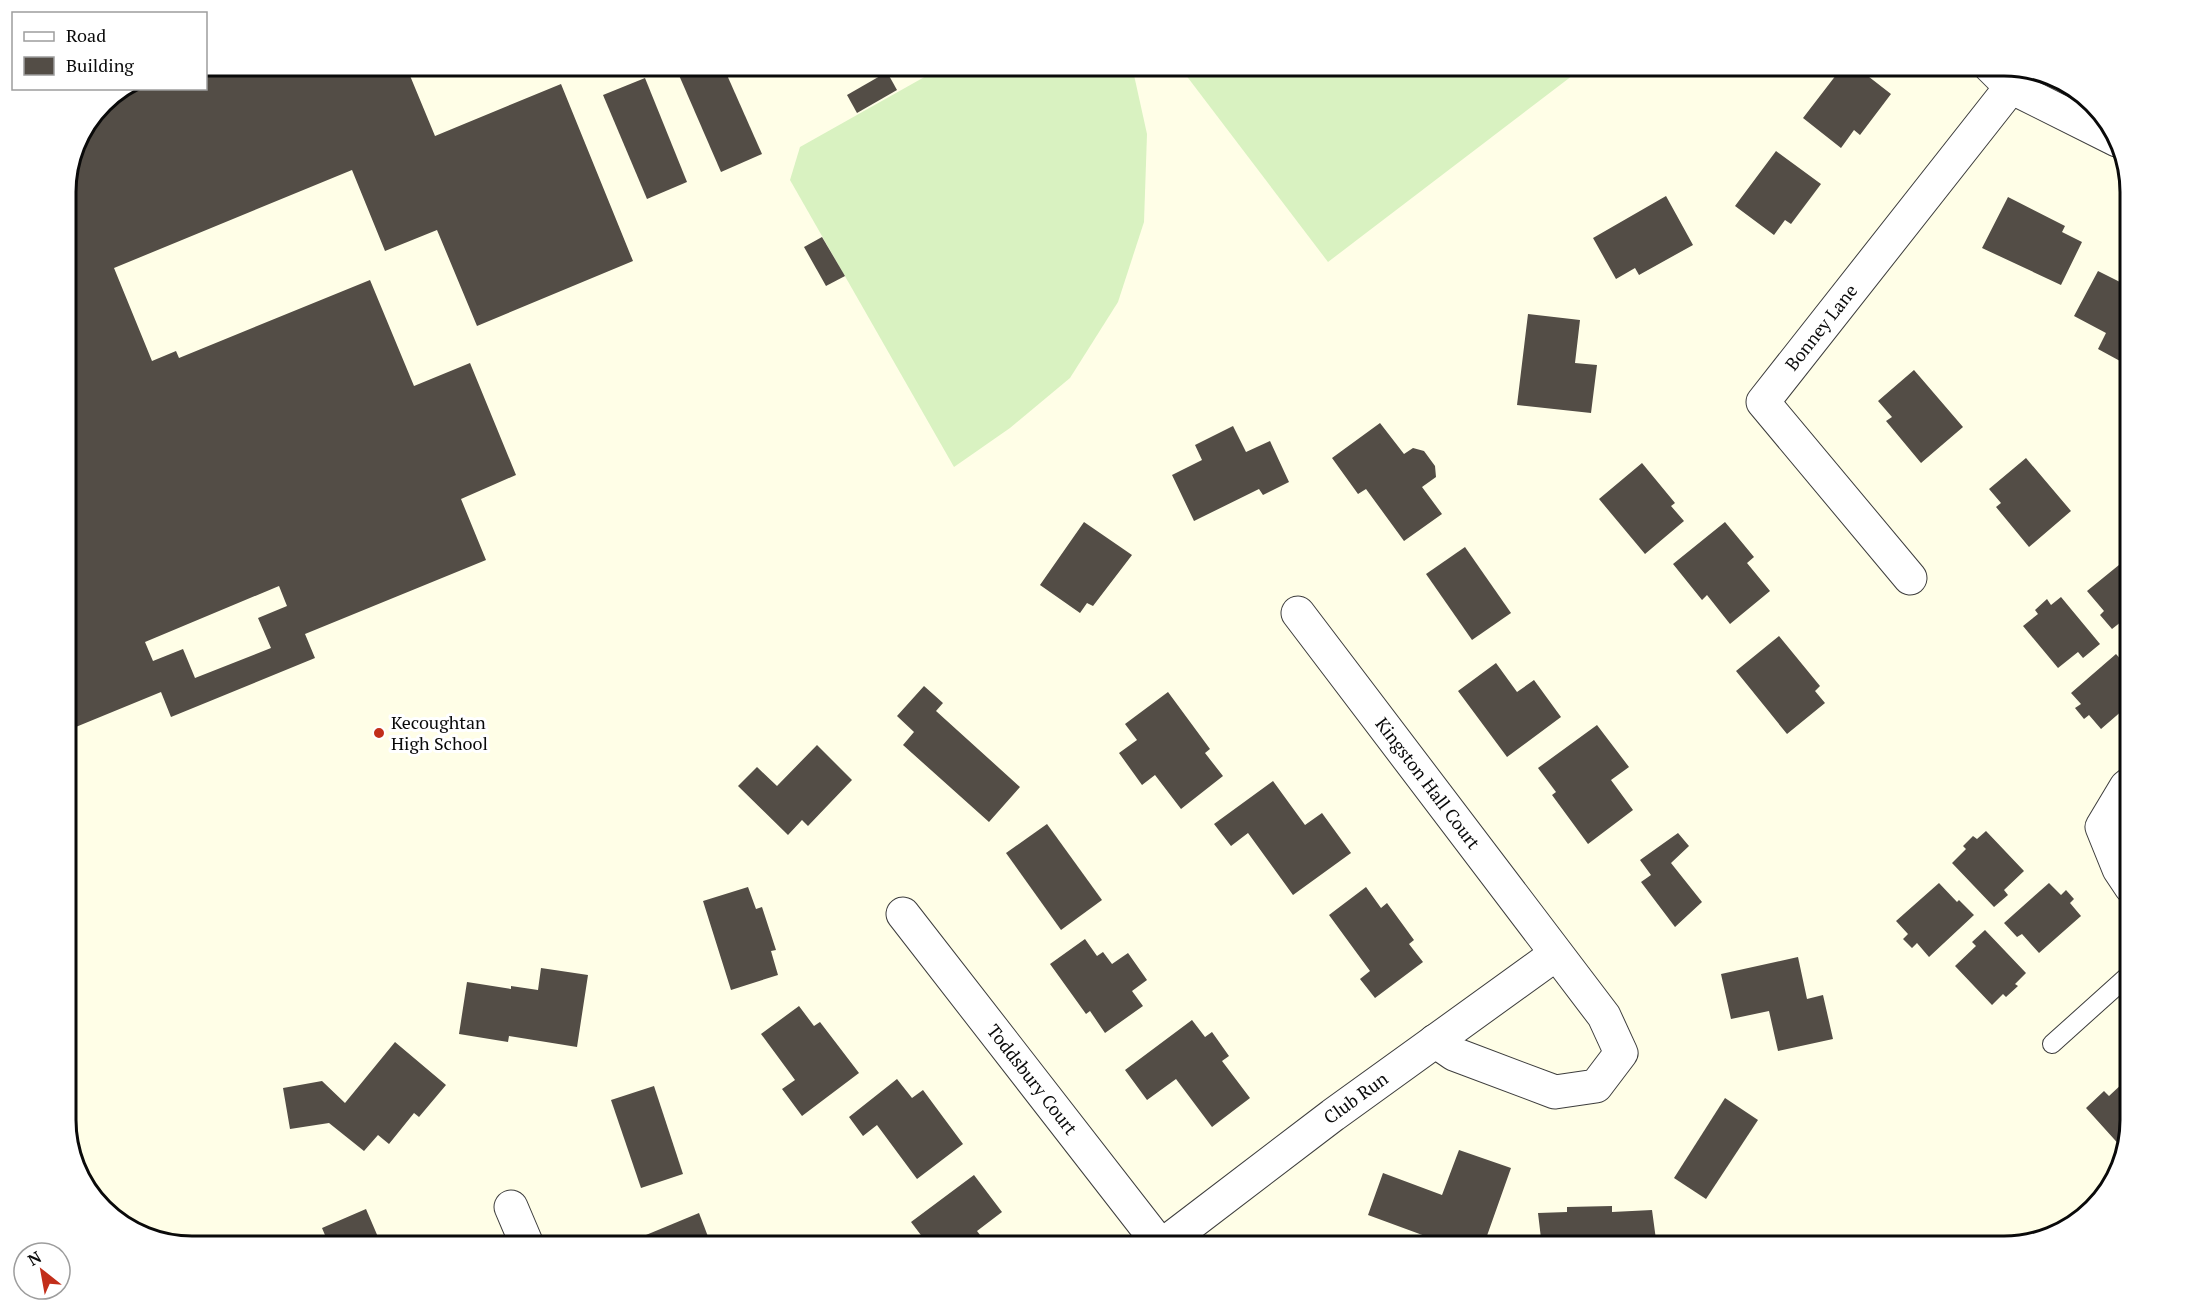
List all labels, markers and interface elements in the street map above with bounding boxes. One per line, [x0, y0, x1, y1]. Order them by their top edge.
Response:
legend [12, 12, 207, 90]
text: Road [66, 23, 106, 47]
text: Building [66, 53, 134, 77]
street label: Bonney Lane [1779, 279, 1862, 375]
place label: Kecoughtan High School [391, 710, 488, 755]
street label: Kingston Hall Court [1370, 712, 1486, 854]
marker: Kecoughtan High School [372, 726, 386, 740]
street label: Toddsbury Court [982, 1019, 1083, 1140]
street label: Club Run [1318, 1066, 1393, 1129]
north arrow [12, 1241, 72, 1301]
text: N [23, 1246, 45, 1271]

